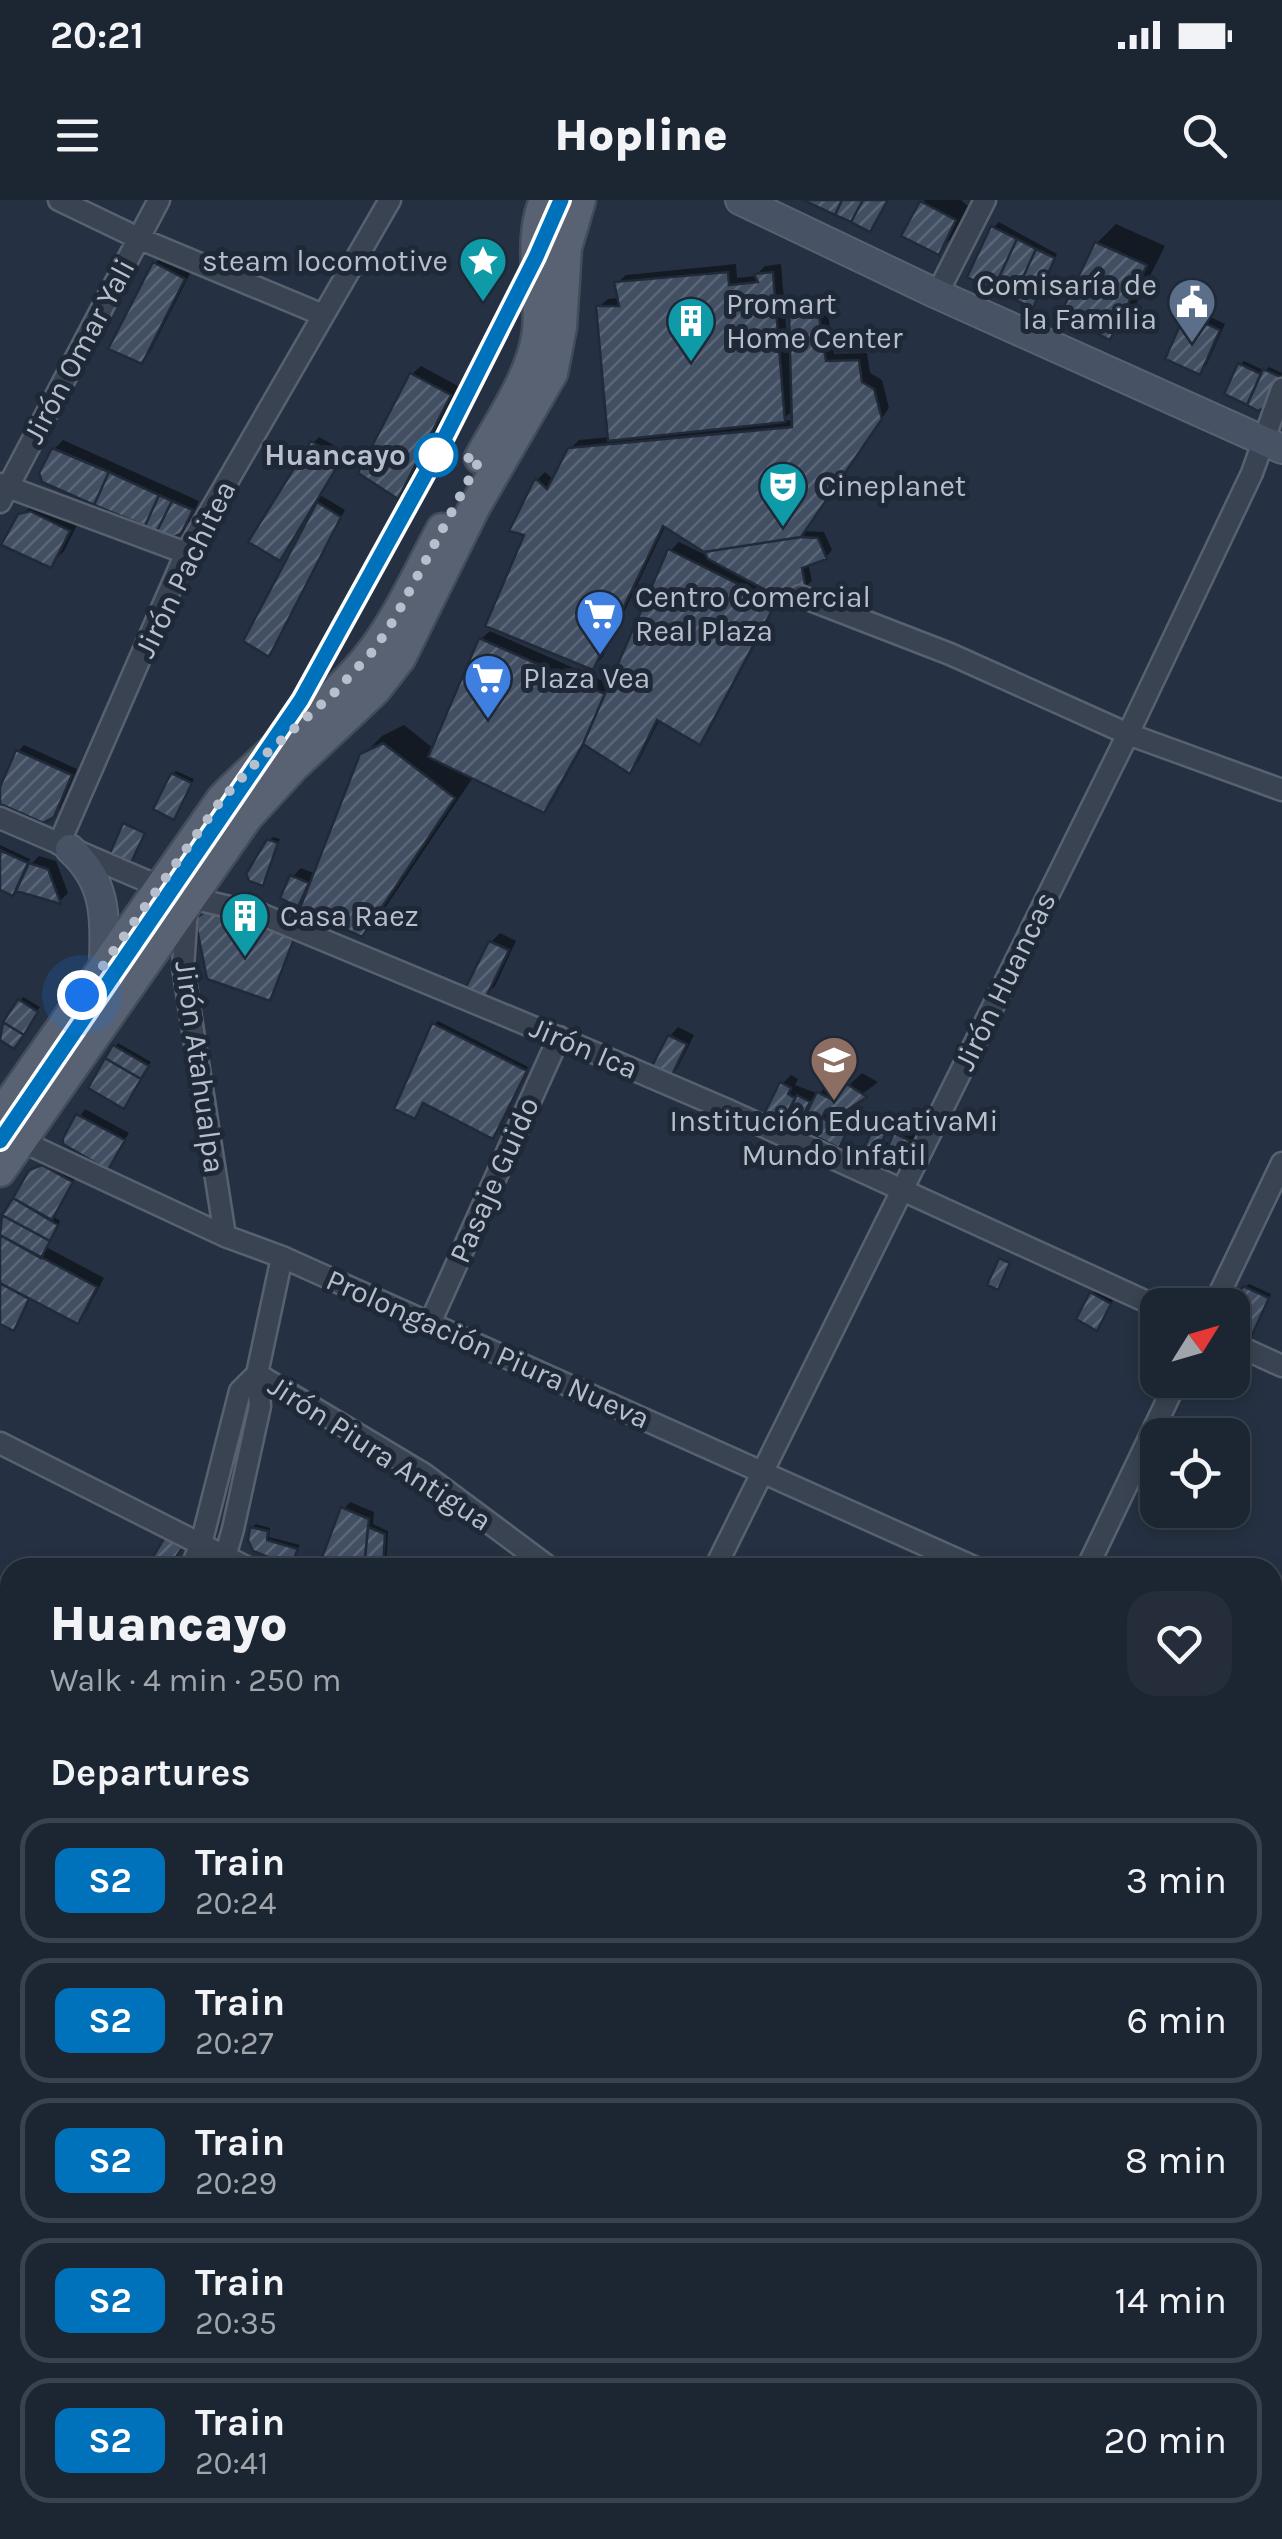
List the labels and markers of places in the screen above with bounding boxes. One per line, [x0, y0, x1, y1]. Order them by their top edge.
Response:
place icon: steam locomotive [457, 235, 509, 303]
place label: steam locomotive [202, 243, 448, 279]
place label: Comisaría de la Familia [976, 267, 1157, 337]
public building icon: Comisaría de la Familia [1166, 276, 1218, 344]
place label: Promart Home Center [726, 286, 903, 356]
building icon: Promart Home Center [665, 295, 717, 363]
marker: Huancayo [415, 434, 457, 476]
place label: Huancayo [264, 437, 406, 473]
theatre icon: Cineplanet [757, 460, 809, 528]
place label: Cineplanet [818, 468, 966, 504]
place label: Centro Comercial Real Plaza [635, 579, 871, 649]
supermarket icon: Centro Comercial Real Plaza [574, 588, 626, 656]
supermarket icon: Plaza Vea [462, 652, 514, 720]
place label: Plaza Vea [523, 660, 650, 696]
building icon: Casa Raez [219, 890, 271, 958]
place label: Casa Raez [280, 898, 419, 934]
school or university icon: Institución EducativaMi Mundo Infatil [808, 1034, 860, 1102]
place label: Institución EducativaMi Mundo Infatil [670, 1103, 998, 1173]

